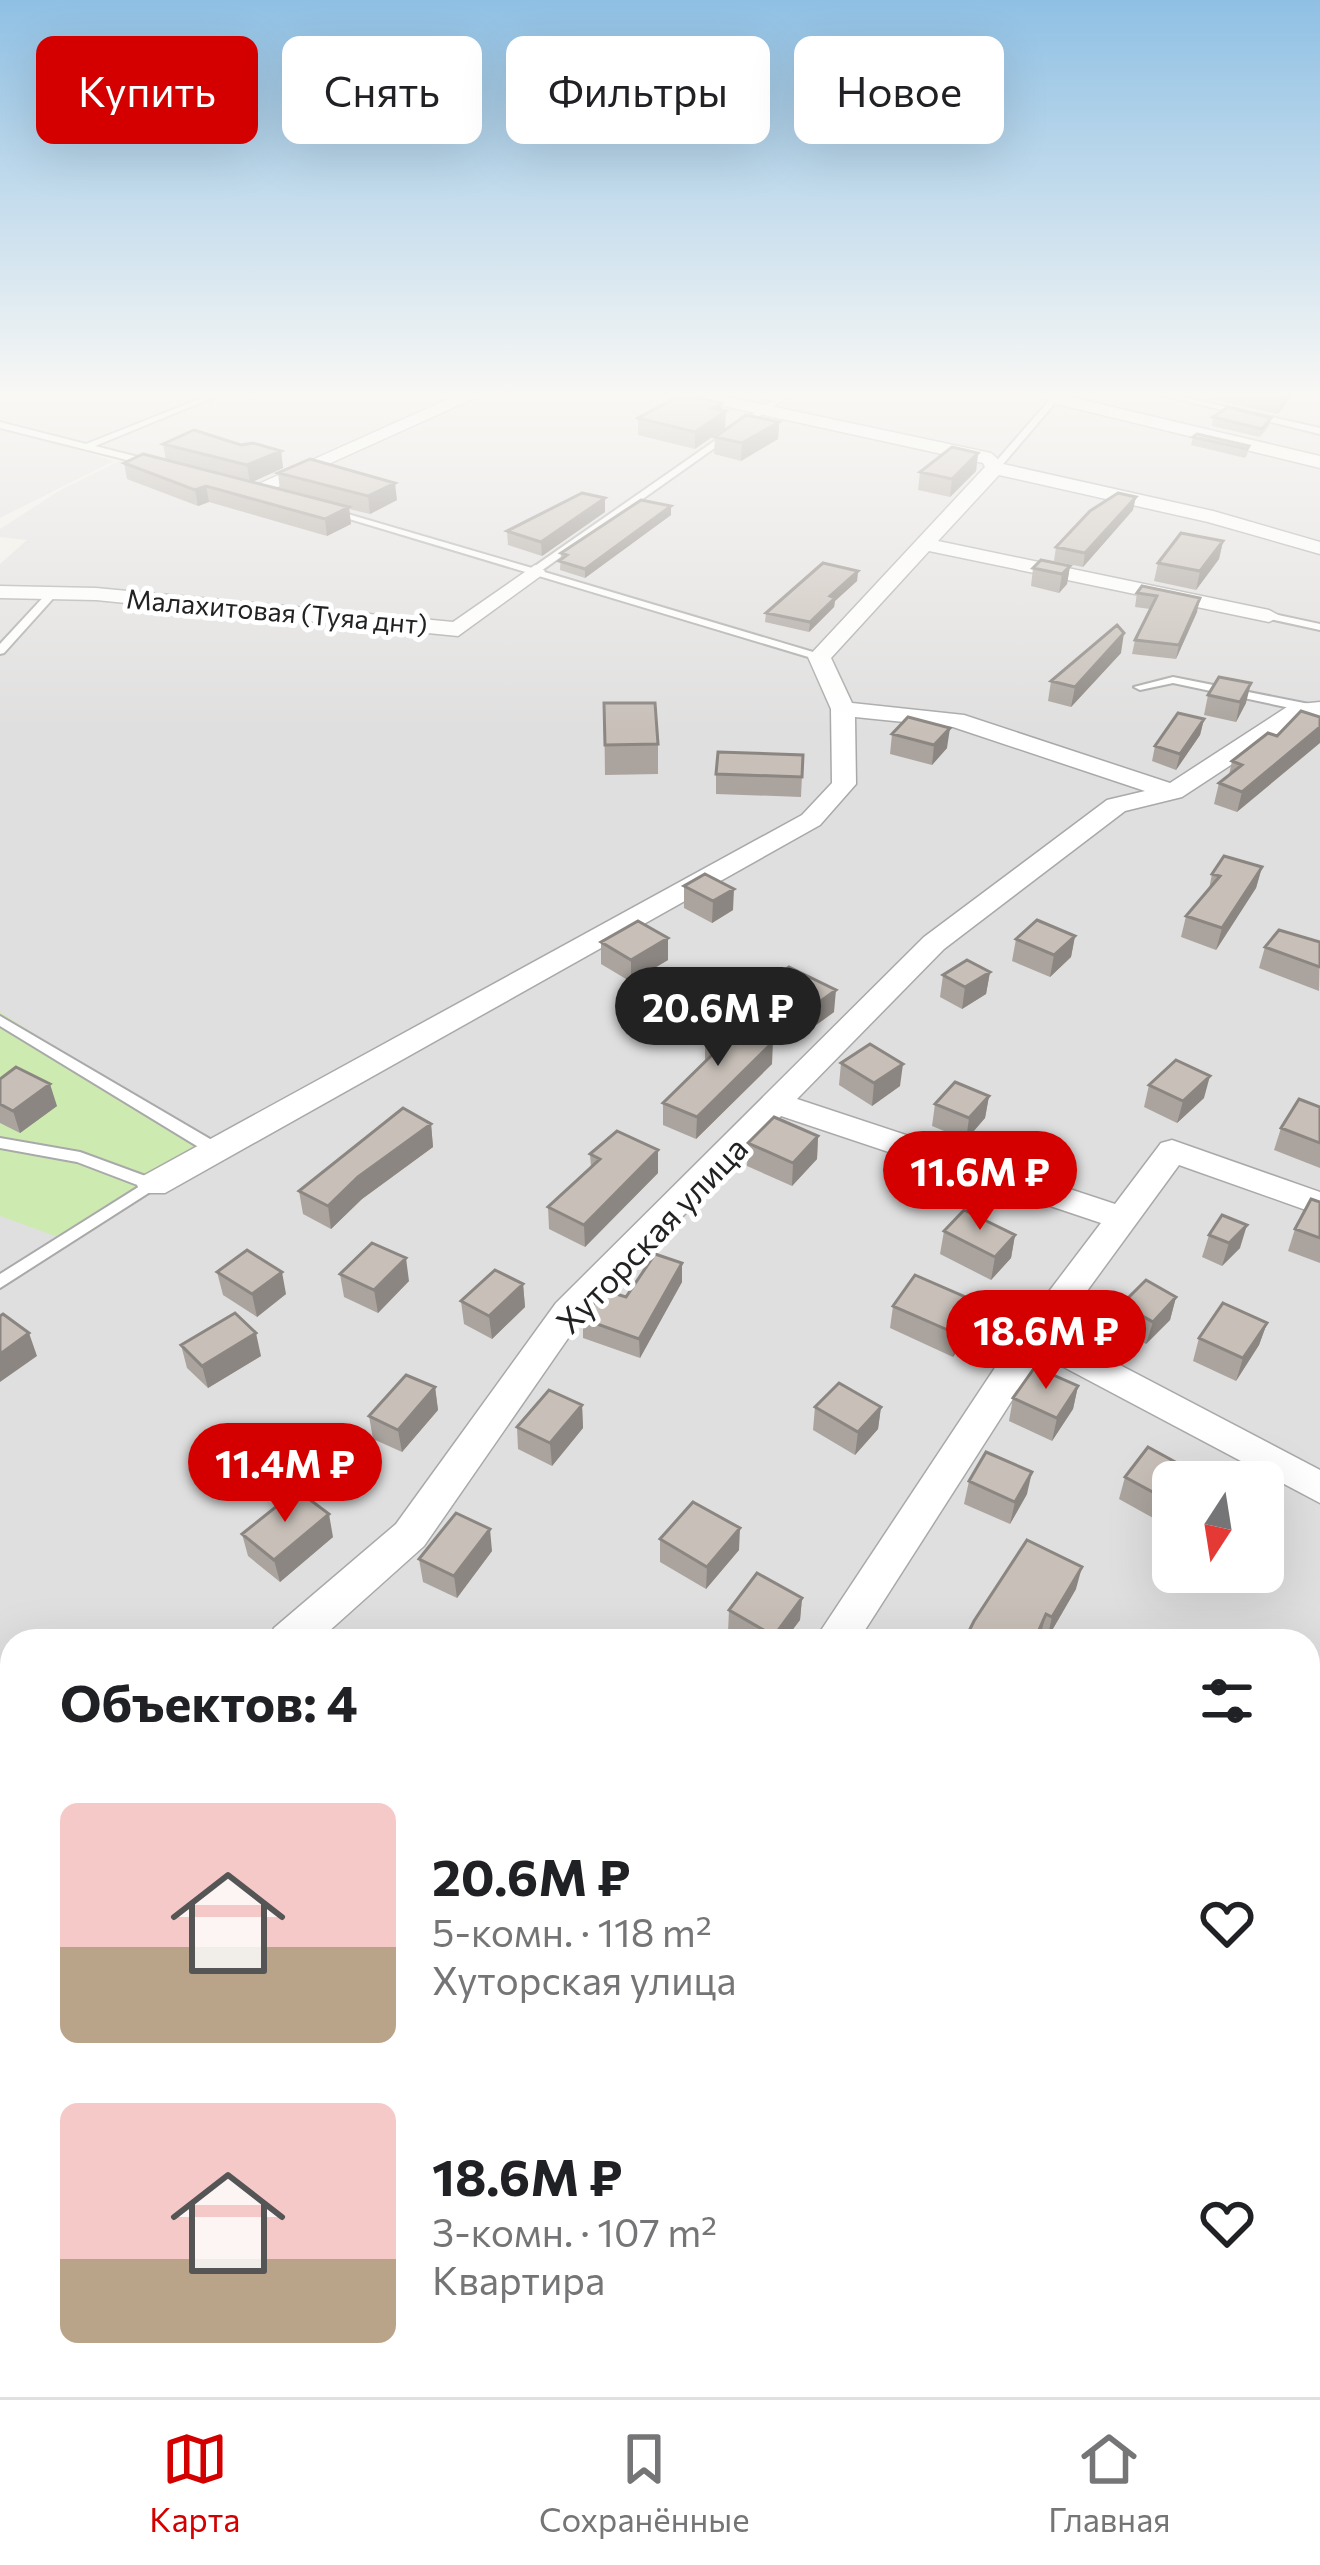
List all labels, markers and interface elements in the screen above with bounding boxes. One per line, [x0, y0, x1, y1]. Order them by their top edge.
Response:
chip: Купить [36, 36, 258, 144]
chip: Снять [282, 36, 482, 144]
chip: Фильтры [506, 36, 770, 144]
chip: Новое [794, 36, 1004, 144]
street label: Малахитовая (Туяа днт) [125, 581, 429, 641]
pin: 20.6M ₽ [607, 967, 829, 1069]
text: 20.6M ₽ [642, 982, 794, 1030]
street label: Хуторская улица [547, 1127, 755, 1341]
pin: 11.6M ₽ [869, 1131, 1091, 1233]
text: 11.6M ₽ [910, 1146, 1050, 1194]
pin: 18.6M ₽ [935, 1290, 1157, 1392]
text: 18.6M ₽ [973, 1305, 1119, 1353]
pin: 11.4M ₽ [174, 1423, 396, 1525]
text: 11.4M ₽ [215, 1438, 355, 1486]
north arrow [1152, 1461, 1284, 1593]
map controls [1152, 1461, 1284, 1593]
icon: filters [1194, 1668, 1260, 1734]
text: Объектов: 4 [60, 1670, 358, 1733]
text: 20.6M ₽ [432, 1844, 631, 1907]
icon: home [156, 1851, 300, 1995]
icon: heart [1194, 1890, 1260, 1956]
text: 5-комн. · 118 m² [432, 1907, 712, 1955]
text: Хуторская улица [432, 1955, 737, 2003]
text: 18.6M ₽ [432, 2144, 623, 2207]
icon: home [156, 2151, 300, 2295]
icon: heart [1194, 2190, 1260, 2256]
text: 3-комн. · 107 m² [432, 2207, 717, 2255]
text: Квартира [432, 2255, 605, 2303]
tab: Карта [149, 2426, 240, 2539]
tab: Сохранённые [539, 2426, 750, 2539]
tab: Главная [1048, 2426, 1171, 2539]

